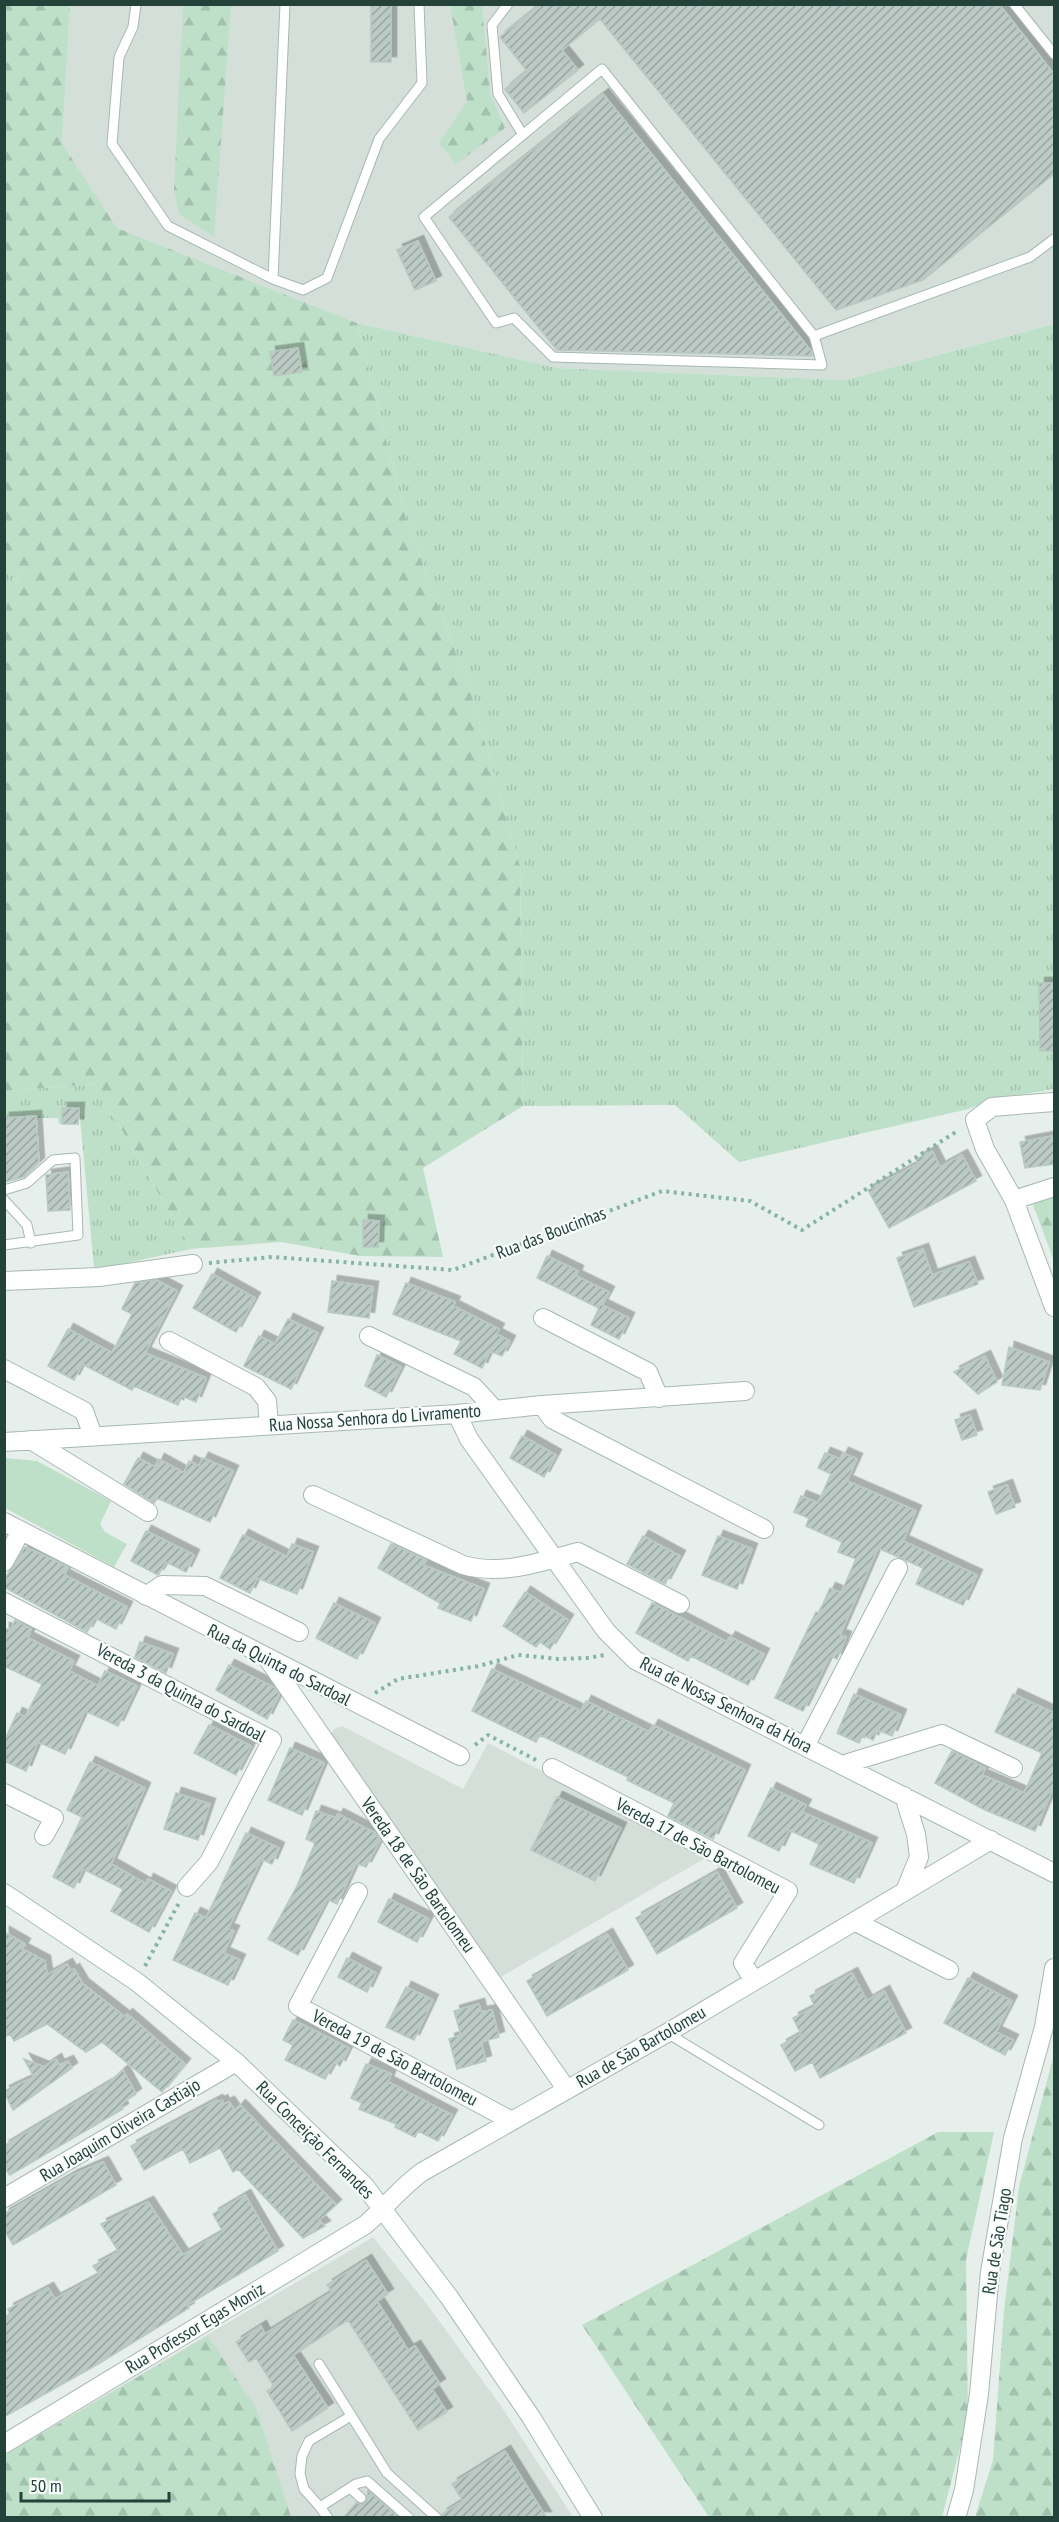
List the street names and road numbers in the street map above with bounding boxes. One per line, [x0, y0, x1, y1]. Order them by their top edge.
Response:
street label: Rua das Boucinhas [493, 1201, 609, 1264]
street label: Rua Nossa Senhora do Livramento [268, 1399, 482, 1436]
street label: Rua da Quinta do Sardoal [204, 1618, 356, 1711]
street label: Vereda 3 da Quinta do Sardoal [92, 1638, 271, 1747]
street label: Rua de Nossa Senhora da Hora [636, 1651, 816, 1758]
street label: Vereda 18 de São Bartolomeu [356, 1792, 481, 1957]
street label: Vereda 17 de São Bartolomeu [611, 1792, 785, 1899]
street label: Rua de São Bartolomeu [572, 2000, 710, 2093]
street label: Vereda 19 de São Bartolomeu [308, 2004, 482, 2111]
street label: Rua Joaquim Oliveira Castiajo [35, 2072, 204, 2187]
street label: Rua Conceição Fernandes [251, 2076, 379, 2204]
street label: Rua de São Tiago [977, 2186, 1016, 2296]
street label: Rua Professor Egas Moniz [121, 2277, 269, 2378]

